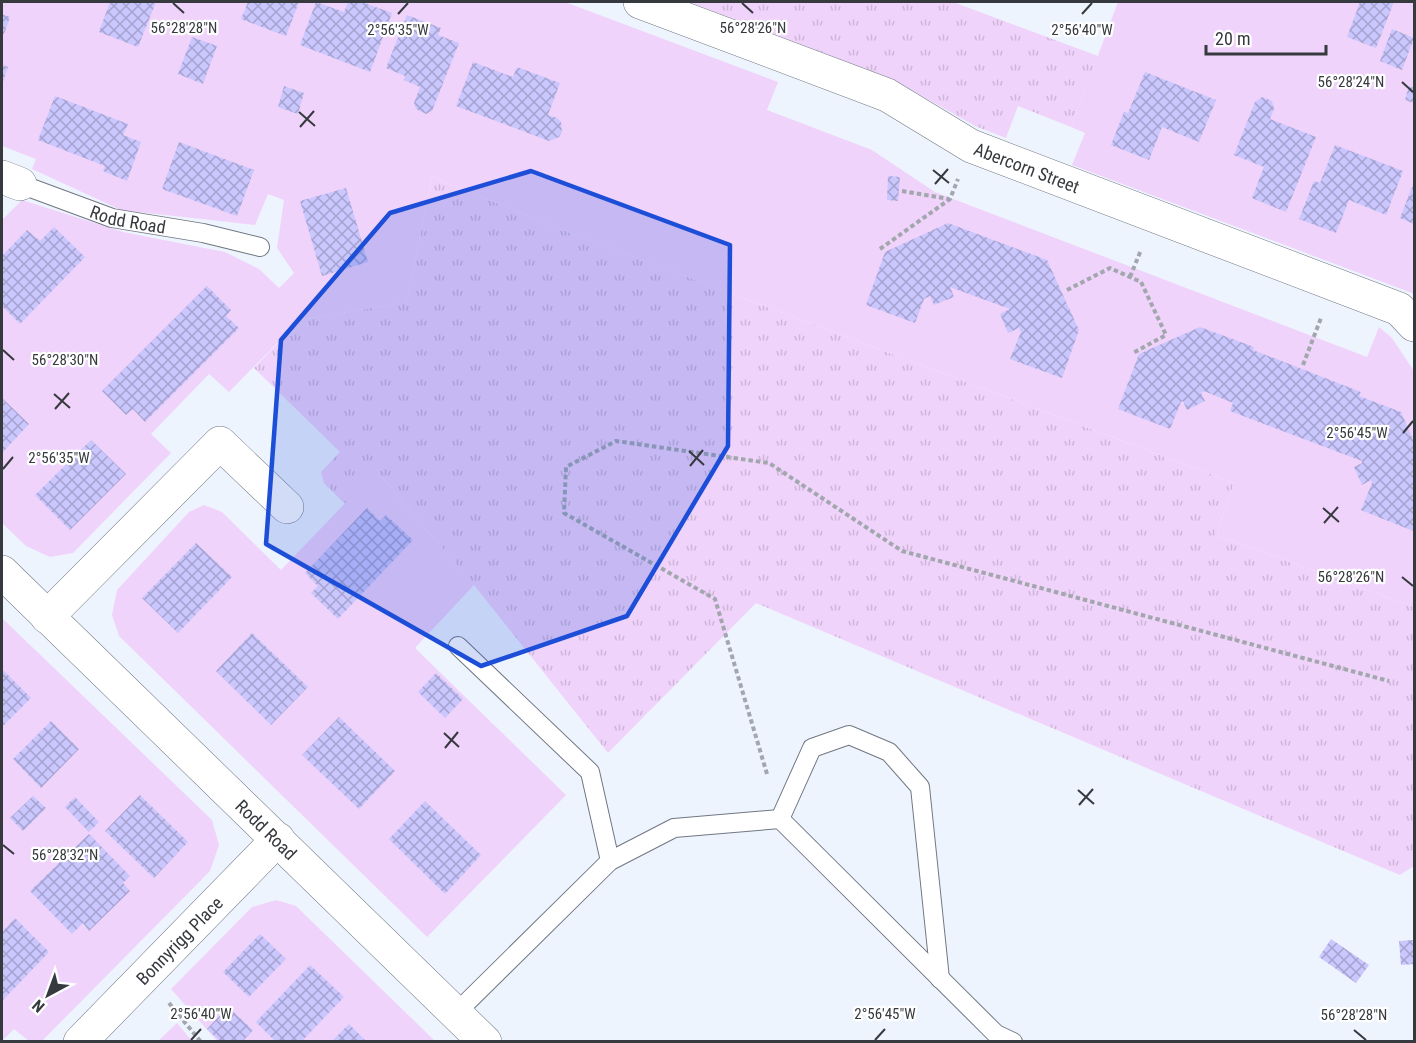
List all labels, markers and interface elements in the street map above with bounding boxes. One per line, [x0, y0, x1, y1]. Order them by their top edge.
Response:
scale bar [1206, 18, 1326, 56]
text: 56°28'28"N [151, 19, 217, 37]
text: 56°28'26"N [720, 19, 786, 37]
text: 2°56'35"W [367, 21, 429, 39]
text: 2°56'40"W [1051, 21, 1113, 39]
text: 20 m [1215, 28, 1250, 49]
text: 56°28'24"N [1318, 73, 1384, 91]
street label: Abercorn Street [971, 138, 1082, 197]
street label: Rodd Road [87, 200, 167, 237]
text: 56°28'30"N [32, 351, 98, 369]
text: 2°56'45"W [1326, 424, 1388, 442]
text: 2°56'35"W [28, 449, 90, 467]
text: 56°28'26"N [1318, 568, 1384, 586]
street label: Rodd Road [232, 795, 301, 864]
text: 56°28'32"N [32, 846, 98, 864]
street label: Bonnyrigg Place [132, 892, 227, 989]
north arrow [18, 965, 78, 1025]
text: N [29, 996, 48, 1016]
text: 2°56'40"W [170, 1005, 232, 1023]
text: 2°56'45"W [854, 1005, 916, 1023]
text: 56°28'28"N [1321, 1006, 1387, 1024]

